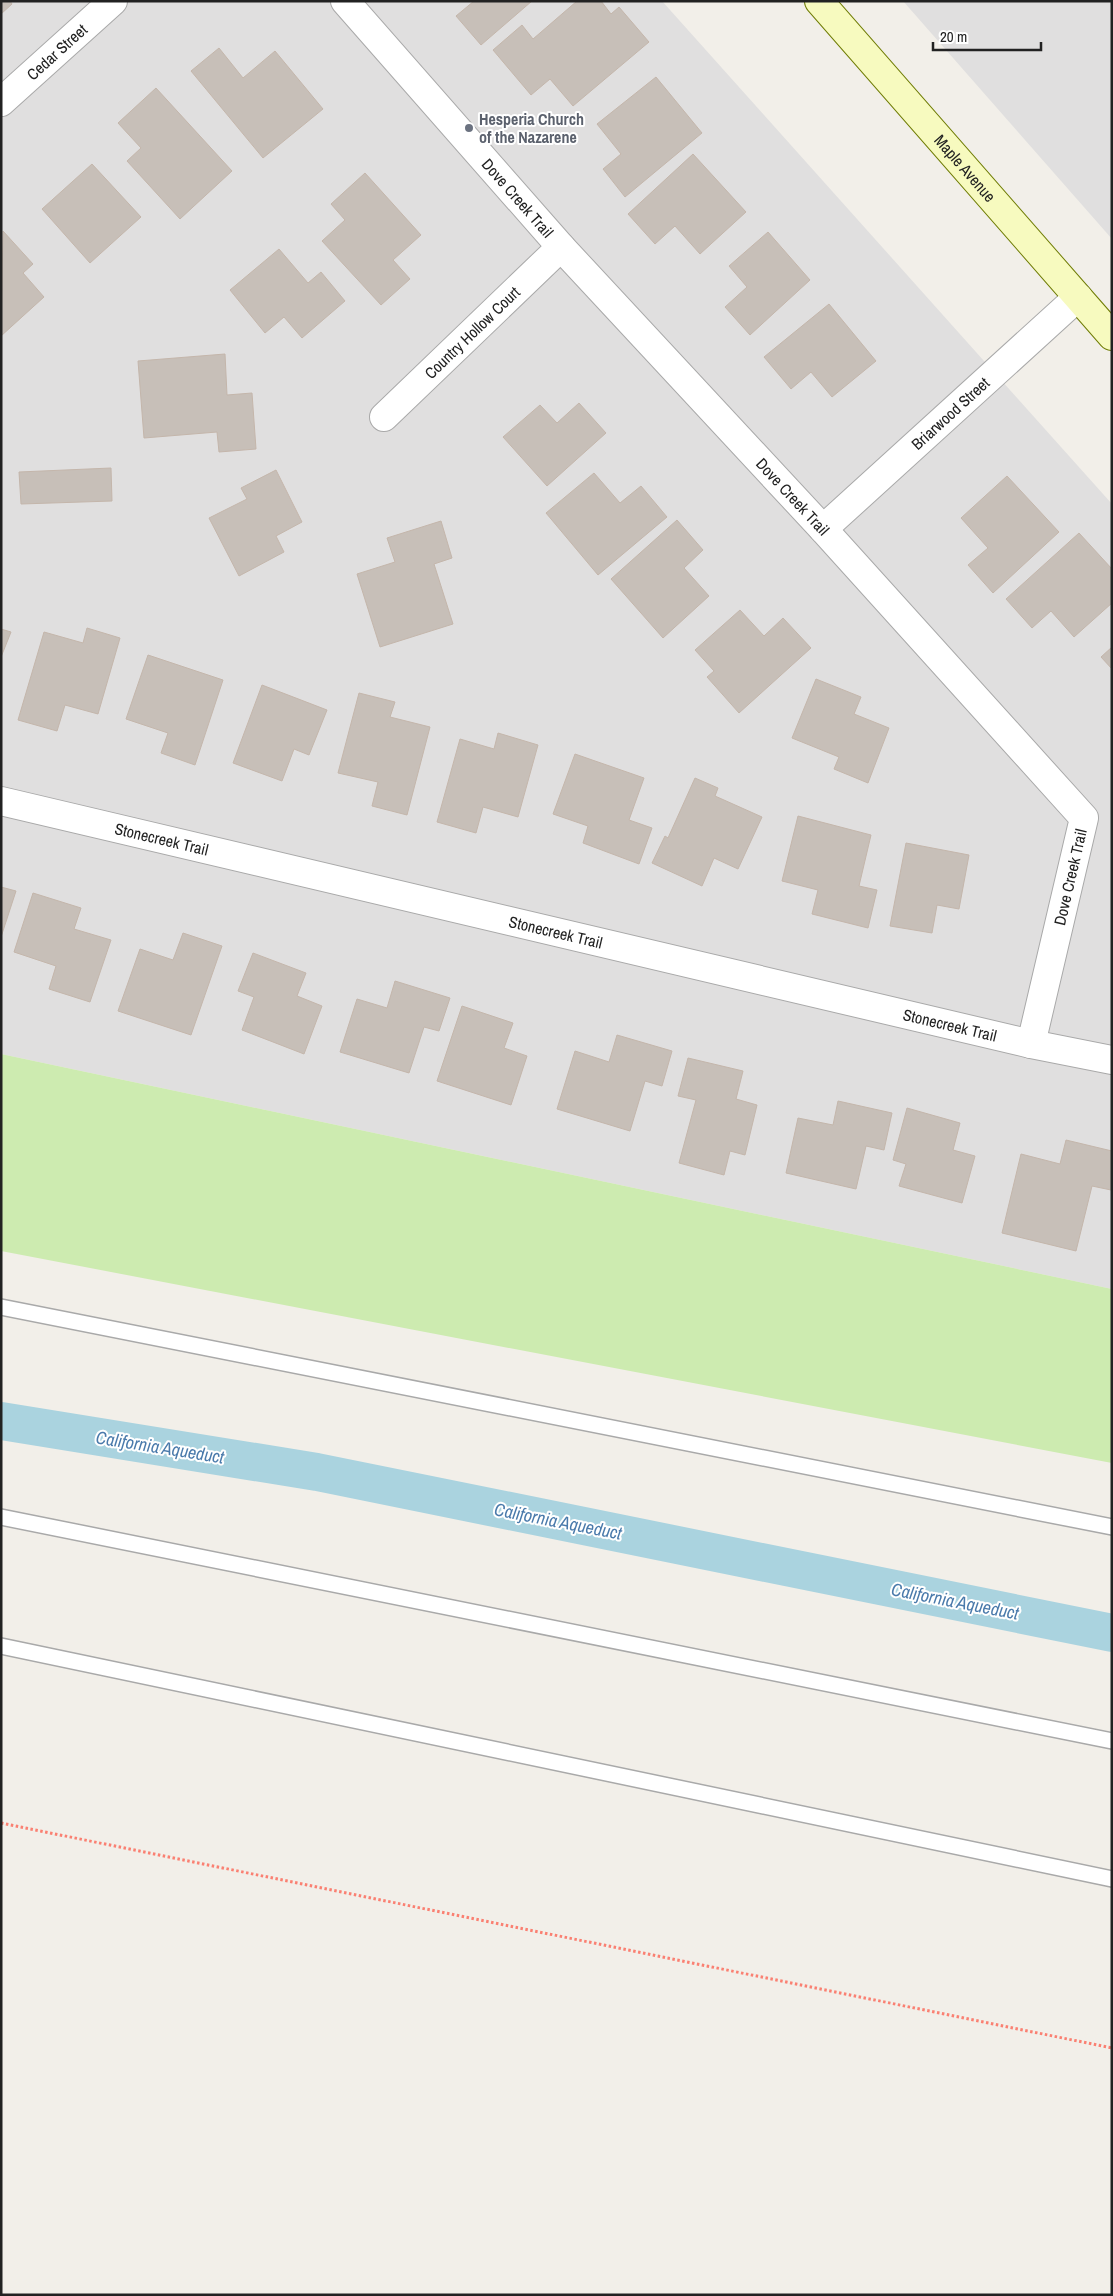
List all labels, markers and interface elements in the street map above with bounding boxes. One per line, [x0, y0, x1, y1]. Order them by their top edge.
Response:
street label: Cedar Street [22, 18, 92, 85]
scale bar [933, 20, 1040, 52]
text: 20 m [940, 26, 967, 47]
place label: Hesperia Church of the Nazarene [479, 108, 584, 148]
marker: Hesperia Church of the Nazarene [463, 122, 475, 134]
street label: Maple Avenue [930, 130, 1001, 207]
street label: Dove Creek Trail [477, 154, 559, 242]
street label: Country Hollow Court [419, 281, 525, 384]
street label: Briarwood Street [906, 372, 994, 455]
street label: Dove Creek Trail [751, 453, 835, 540]
street label: Stonecreek Trail [113, 817, 211, 861]
street label: Dove Creek Trail [1048, 826, 1092, 927]
street label: Stonecreek Trail [507, 910, 605, 954]
street label: Stonecreek Trail [901, 1003, 999, 1047]
water label: California Aqueduct [94, 1425, 227, 1470]
water label: California Aqueduct [492, 1496, 625, 1546]
water label: California Aqueduct [889, 1576, 1022, 1626]

